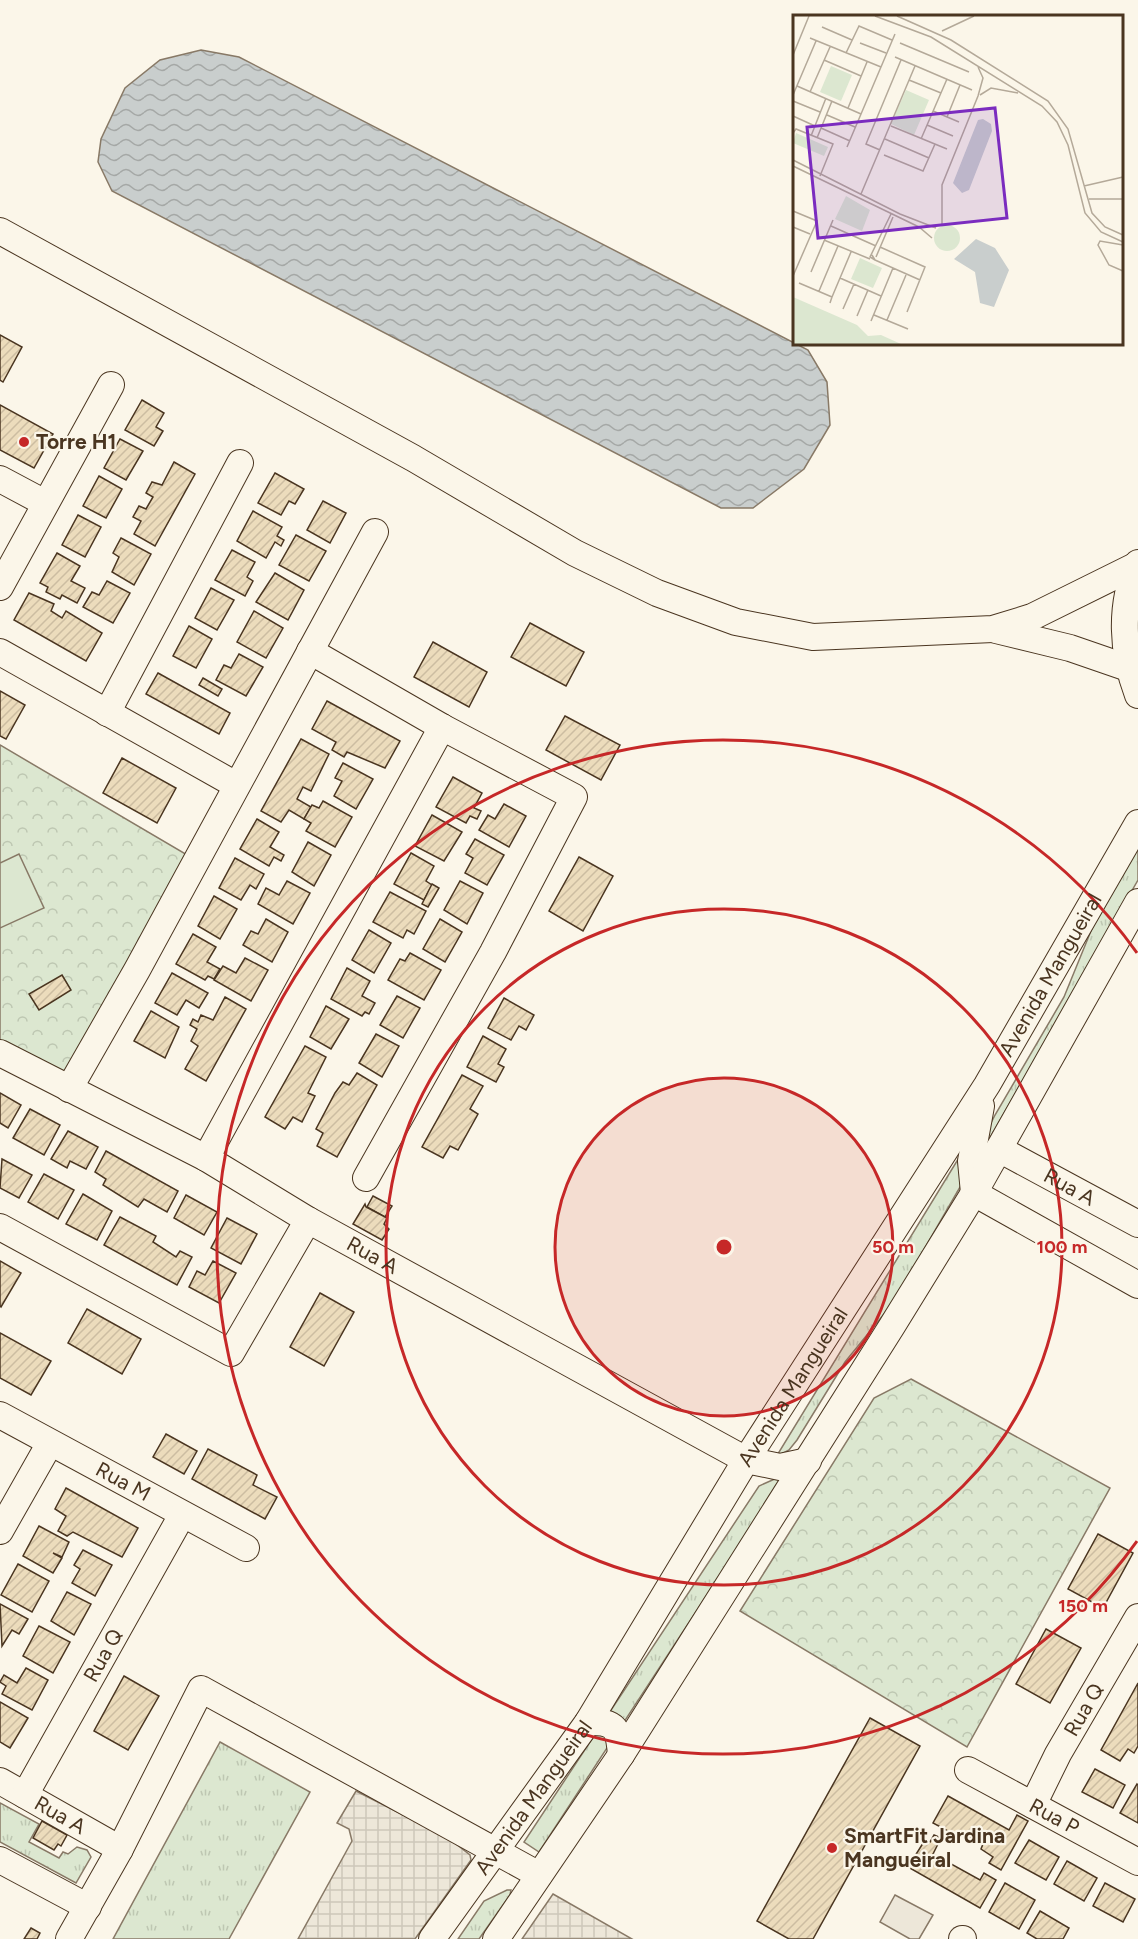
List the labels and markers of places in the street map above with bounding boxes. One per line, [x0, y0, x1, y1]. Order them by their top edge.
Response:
place label: Torre H1 [36, 429, 116, 454]
marker: Torre H1 [17, 435, 31, 449]
centre of rings [714, 1237, 734, 1257]
place label: SmartFit Jardina Mangueiral [844, 1823, 1005, 1872]
marker: SmartFit Jardina Mangueiral [825, 1841, 839, 1855]

